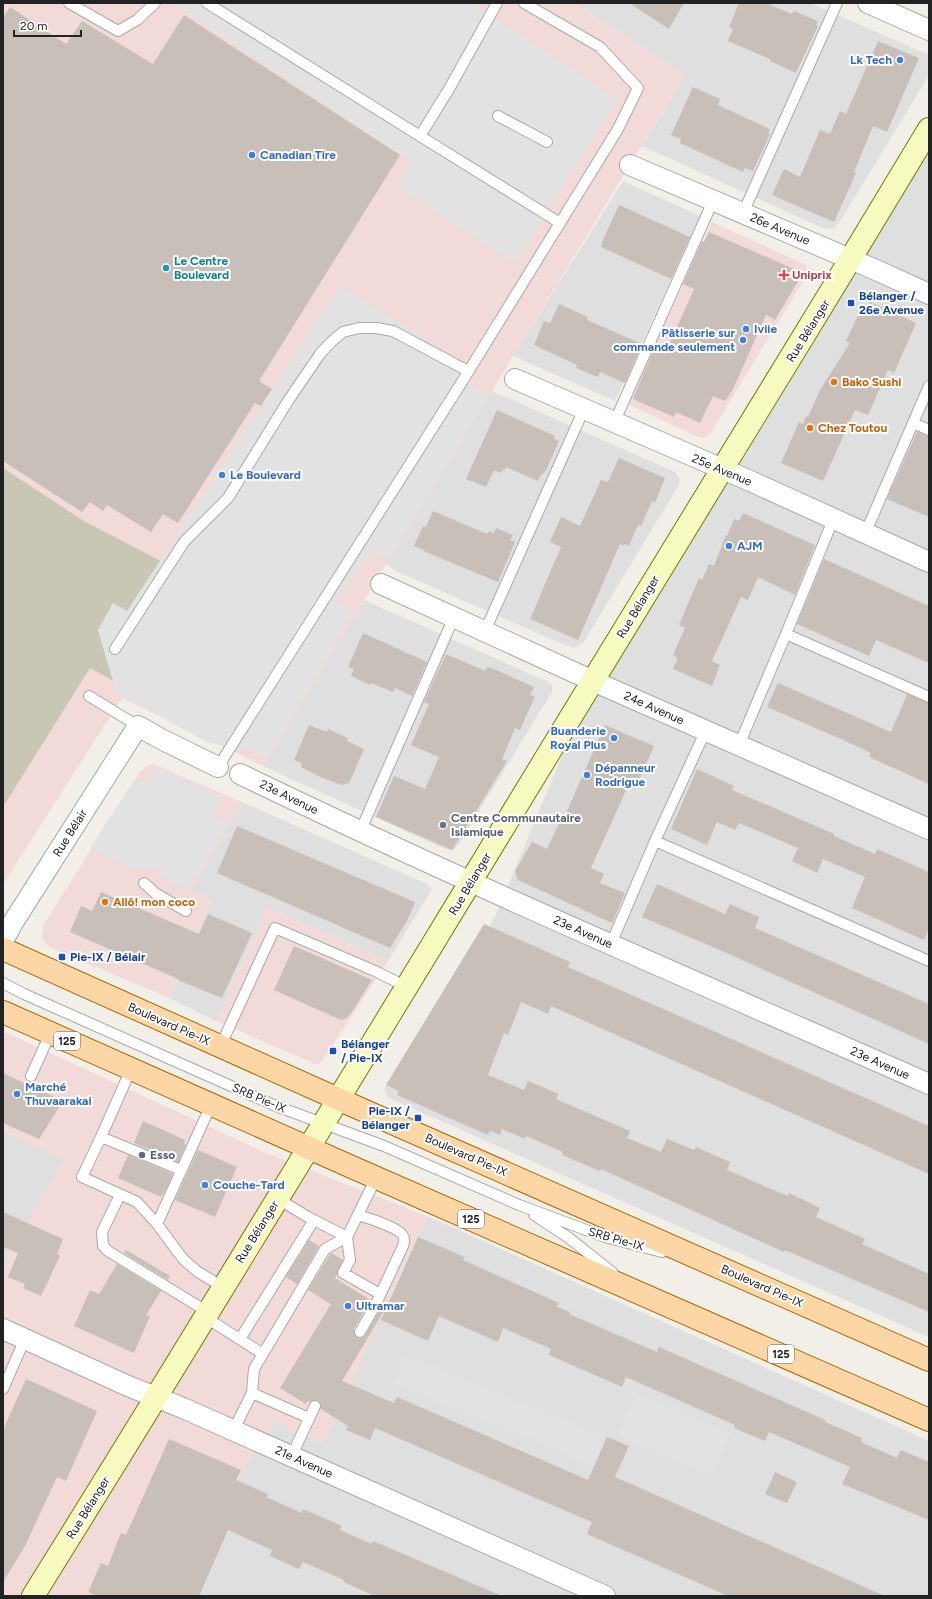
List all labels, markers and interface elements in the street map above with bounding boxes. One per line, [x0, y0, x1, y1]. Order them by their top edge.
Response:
scale bar [14, 12, 81, 38]
text: 20 m [20, 19, 48, 33]
place label: Lk Tech [850, 53, 892, 67]
marker: Lk Tech [895, 55, 905, 65]
place label: Canadian Tire [260, 148, 336, 162]
marker: Canadian Tire [247, 150, 257, 160]
street label: 26e Avenue [748, 210, 812, 248]
place label: Le Centre Boulevard [174, 254, 229, 282]
marker: Le Centre Boulevard [161, 263, 171, 273]
place label: Uniprix [792, 268, 832, 282]
marker: Uniprix [779, 270, 789, 280]
place label: Bélanger / 26e Avenue [859, 289, 924, 317]
street label: Rue Bélanger [783, 297, 833, 365]
marker: Bélanger / 26e Avenue [846, 298, 856, 308]
place label: Iviie [754, 322, 777, 336]
marker: Iviie [741, 324, 751, 334]
place label: Pâtisserie sur commande seulement [613, 326, 735, 354]
marker: Pâtisserie sur commande seulement [738, 335, 748, 345]
place label: Bako Sushi [842, 375, 901, 389]
marker: Bako Sushi [829, 377, 839, 387]
place label: Chez Toutou [818, 421, 887, 435]
marker: Chez Toutou [805, 423, 815, 433]
street label: 25e Avenue [690, 451, 754, 489]
place label: Le Boulevard [230, 468, 301, 482]
marker: Le Boulevard [217, 470, 227, 480]
place label: AJM [737, 539, 762, 553]
marker: AJM [724, 541, 734, 551]
street label: Rue Bélanger [614, 573, 662, 641]
street label: 24e Avenue [622, 689, 687, 728]
place label: Buanderie Royal Plus [550, 724, 606, 752]
marker: Buanderie Royal Plus [609, 733, 619, 743]
place label: Dépanneur Rodrigue [595, 761, 656, 789]
marker: Dépanneur Rodrigue [582, 770, 592, 780]
street label: 23e Avenue [257, 777, 321, 817]
street label: Rue Bélair [50, 807, 90, 859]
place label: Centre Communautaire Islamique [451, 811, 581, 839]
marker: Centre Communautaire Islamique [438, 820, 448, 830]
street label: Rue Bélanger [446, 850, 494, 918]
place label: Allô! mon coco [113, 895, 195, 909]
marker: Allô! mon coco [100, 897, 110, 907]
street label: 23e Avenue [551, 913, 615, 951]
place label: Pie-IX / Bélair [70, 950, 146, 964]
marker: Pie-IX / Bélair [57, 952, 67, 962]
street label: Boulevard Pie-IX [126, 1000, 213, 1049]
road number: 125 [54, 1032, 80, 1050]
place label: Bélanger / Pie-IX [341, 1037, 390, 1065]
street label: 23e Avenue [848, 1044, 912, 1082]
marker: Bélanger / Pie-IX [328, 1046, 338, 1056]
place label: Marché Thuvaarakai [25, 1080, 92, 1108]
street label: SRB Pie-IX [230, 1080, 289, 1116]
marker: Marché Thuvaarakai [12, 1089, 22, 1099]
place label: Pie-IX / Bélanger [361, 1104, 410, 1132]
marker: Pie-IX / Bélanger [413, 1113, 423, 1123]
street label: Boulevard Pie-IX [423, 1131, 510, 1180]
place label: Esso [150, 1148, 175, 1162]
marker: Esso [137, 1150, 147, 1160]
place label: Couche-Tard [213, 1178, 285, 1192]
marker: Couche-Tard [200, 1180, 210, 1190]
street label: Rue Bélanger [232, 1198, 282, 1266]
road number: 125 [458, 1210, 484, 1228]
street label: SRB Pie-IX [587, 1224, 646, 1254]
street label: Boulevard Pie-IX [719, 1262, 806, 1311]
place label: Ultramar [356, 1299, 405, 1313]
marker: Ultramar [343, 1301, 353, 1311]
road number: 125 [768, 1345, 794, 1363]
street label: 21e Avenue [273, 1443, 335, 1481]
street label: Rue Bélanger [63, 1474, 113, 1542]

